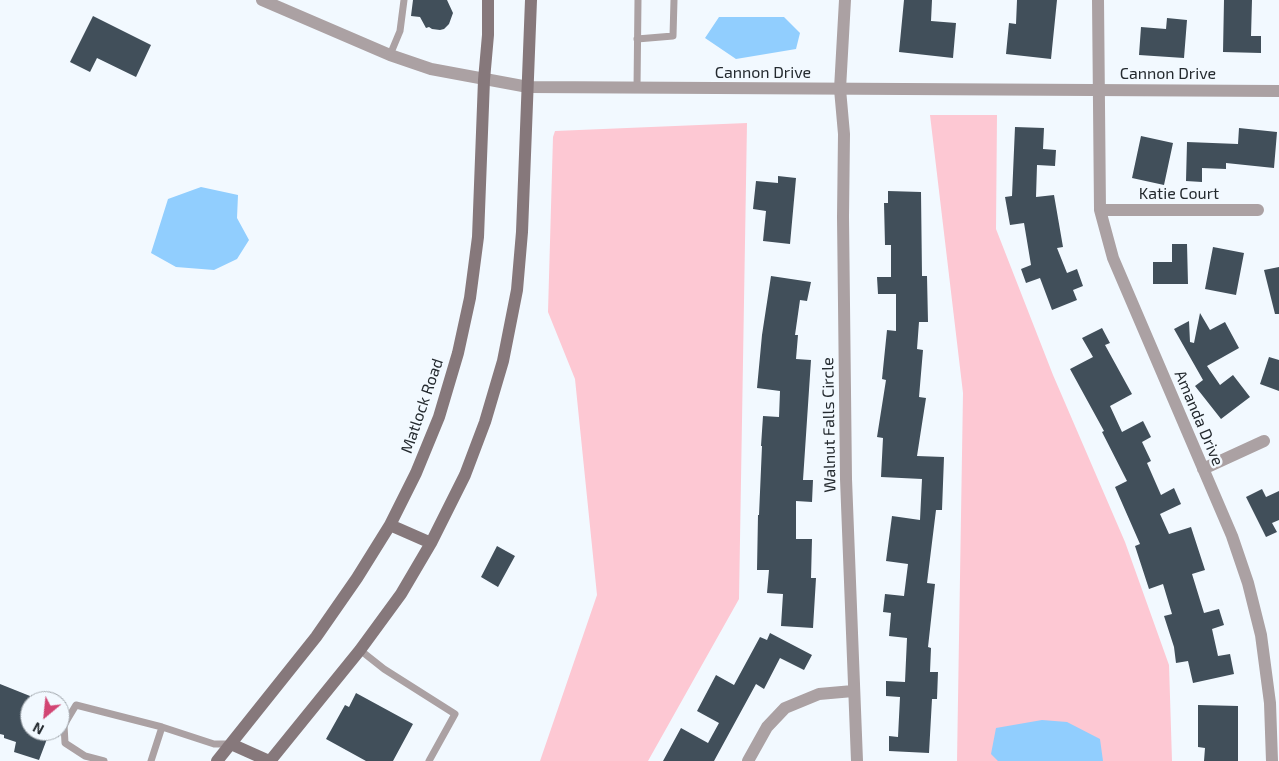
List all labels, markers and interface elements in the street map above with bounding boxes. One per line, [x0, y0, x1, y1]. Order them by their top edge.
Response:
street label: Cannon Drive [715, 63, 811, 83]
street label: Cannon Drive [1120, 64, 1216, 84]
street label: Katie Court [1139, 184, 1219, 204]
street label: Matlock Road [397, 356, 447, 456]
street label: Walnut Falls Circle [818, 357, 840, 493]
street label: Amanda Drive [1170, 368, 1228, 468]
north arrow [20, 691, 70, 741]
text: N [30, 719, 47, 739]

